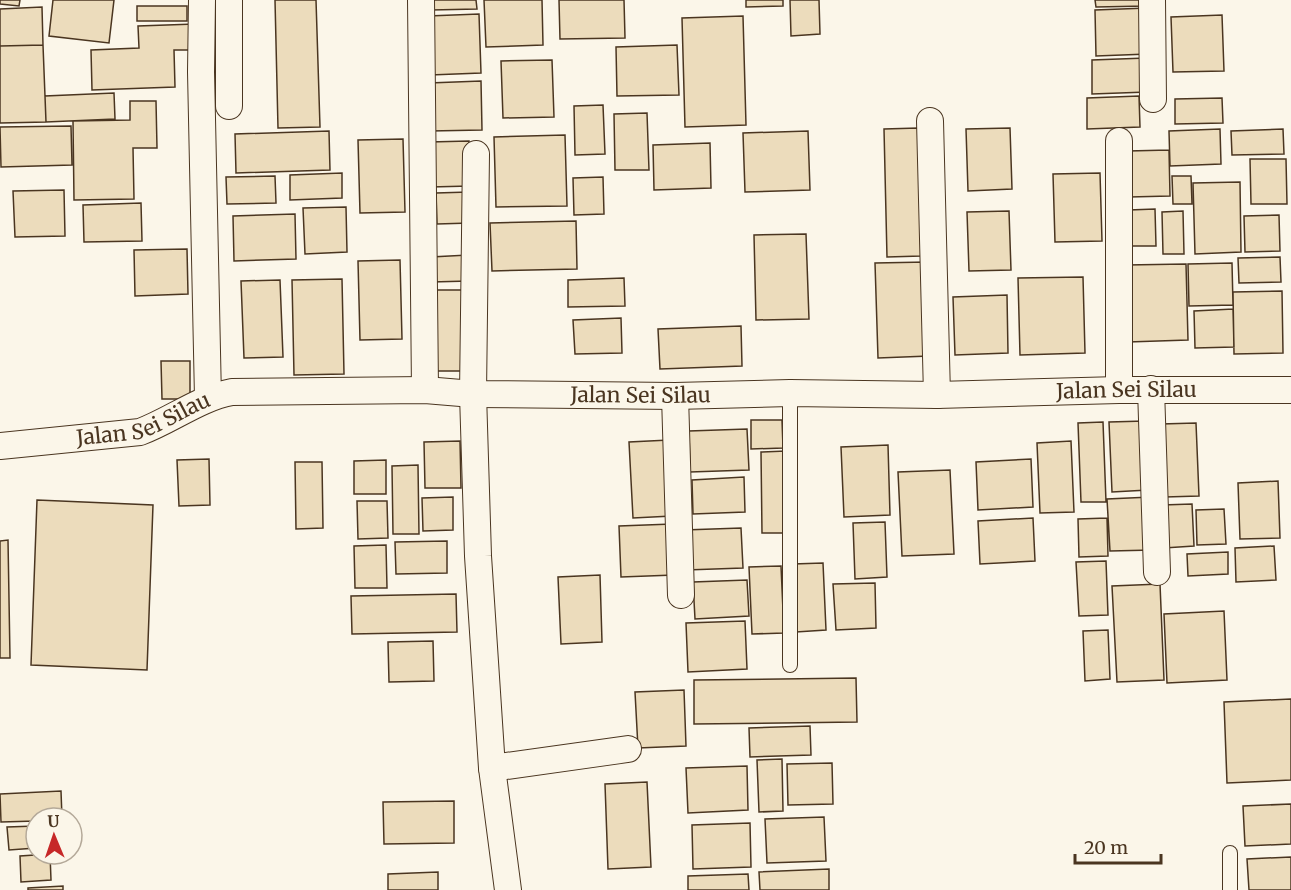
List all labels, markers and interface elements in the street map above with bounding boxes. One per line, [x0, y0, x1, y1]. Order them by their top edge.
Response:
street label: Jalan Sei Silau [1055, 376, 1197, 405]
street label: Jalan Sei Silau [569, 381, 711, 409]
street label: Jalan Sei Silau [74, 386, 214, 451]
north arrow [24, 806, 84, 866]
text: U [47, 811, 60, 831]
scale bar [1075, 827, 1160, 865]
text: 20 m [1084, 836, 1128, 859]

